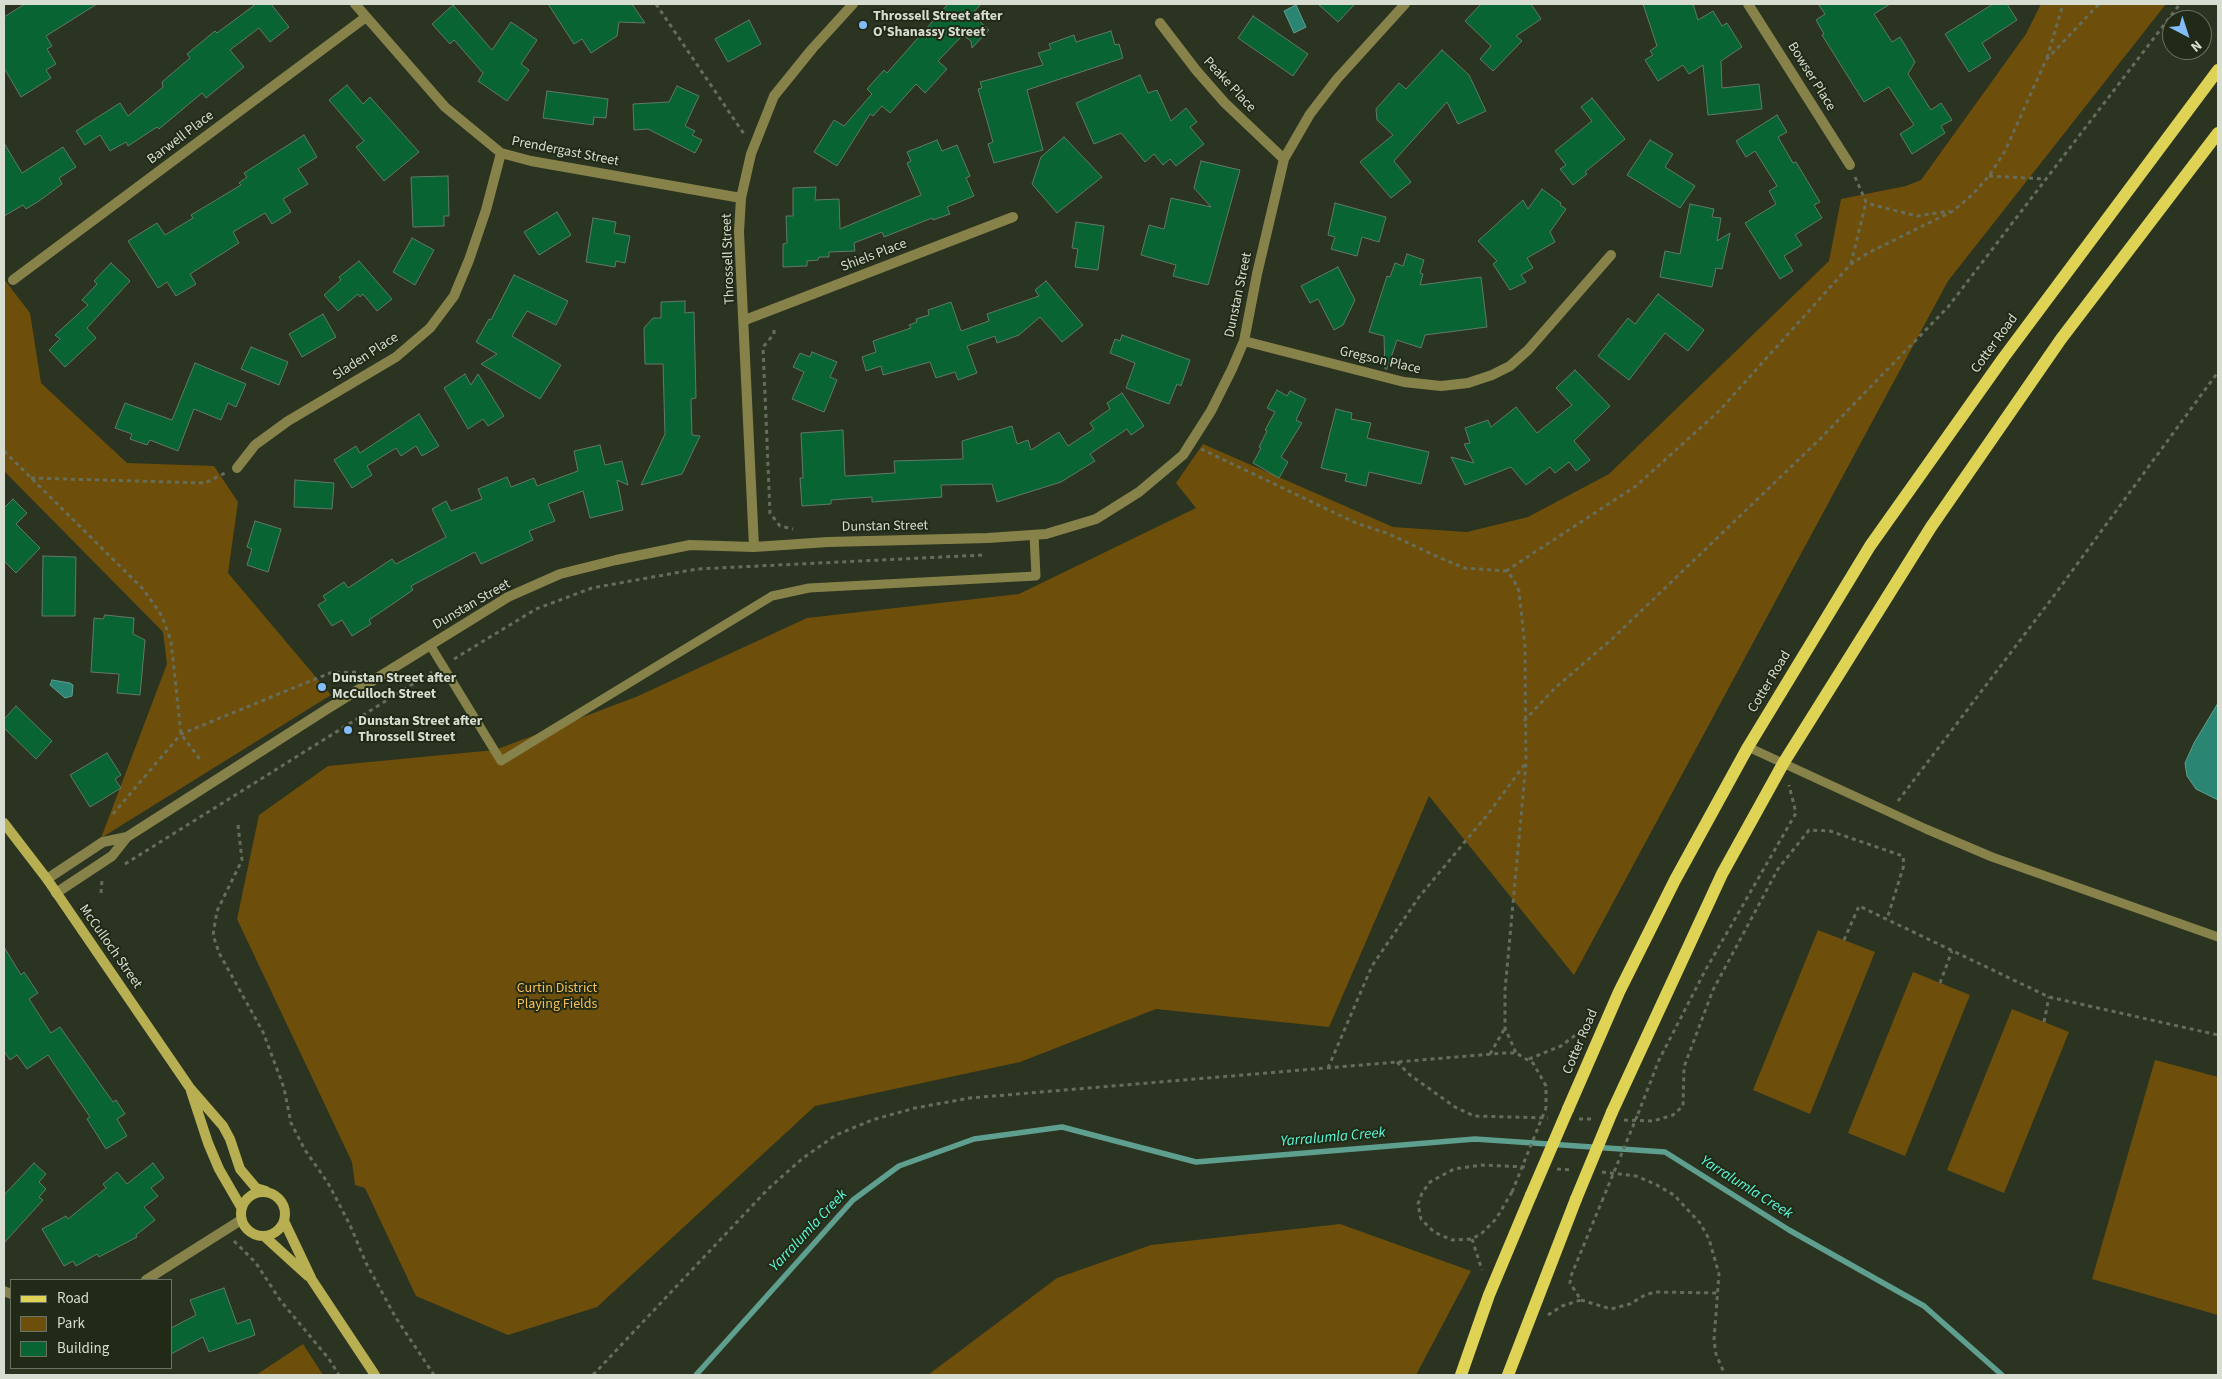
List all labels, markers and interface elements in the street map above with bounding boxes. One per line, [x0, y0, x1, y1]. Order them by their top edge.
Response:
place label: Throssell Street after O'Shanassy Street [873, 9, 1003, 41]
north arrow [2162, 10, 2212, 60]
marker: Throssell Street after O'Shanassy Street [857, 19, 869, 31]
text: N [2186, 35, 2206, 56]
street label: Bowser Place [1783, 40, 1839, 114]
street label: Peake Place [1199, 54, 1259, 116]
street label: Barwell Place [144, 108, 218, 168]
street label: Prendergast Street [510, 133, 620, 171]
street label: Throssell Street [719, 213, 739, 305]
street label: Shiels Place [839, 236, 909, 276]
street label: Dunstan Street [1222, 251, 1256, 339]
street label: Cotter Road [1968, 311, 2022, 377]
street label: Sladen Place [330, 330, 402, 384]
street label: Gregson Place [1338, 344, 1422, 378]
street label: Dunstan Street [842, 518, 928, 536]
street label: Dunstan Street [430, 576, 514, 634]
street label: Cotter Road [1745, 648, 1795, 716]
place label: Dunstan Street after McCulloch Street [332, 671, 456, 704]
marker: Dunstan Street after McCulloch Street [316, 681, 328, 693]
place label: Dunstan Street after Throssell Street [358, 714, 482, 746]
marker: Dunstan Street after Throssell Street [342, 724, 354, 736]
street label: McCulloch Street [75, 902, 145, 992]
park label: Curtin District Playing Fields [517, 981, 597, 1014]
street label: Cotter Road [1560, 1007, 1602, 1077]
water label: Yarralumla Creek [1280, 1124, 1386, 1152]
water label: Yarralumla Creek [1696, 1152, 1796, 1224]
water label: Yarralumla Creek [766, 1186, 852, 1276]
legend [10, 1279, 172, 1369]
text: Road [57, 1288, 89, 1309]
text: Park [57, 1313, 85, 1334]
text: Building [57, 1338, 109, 1359]

